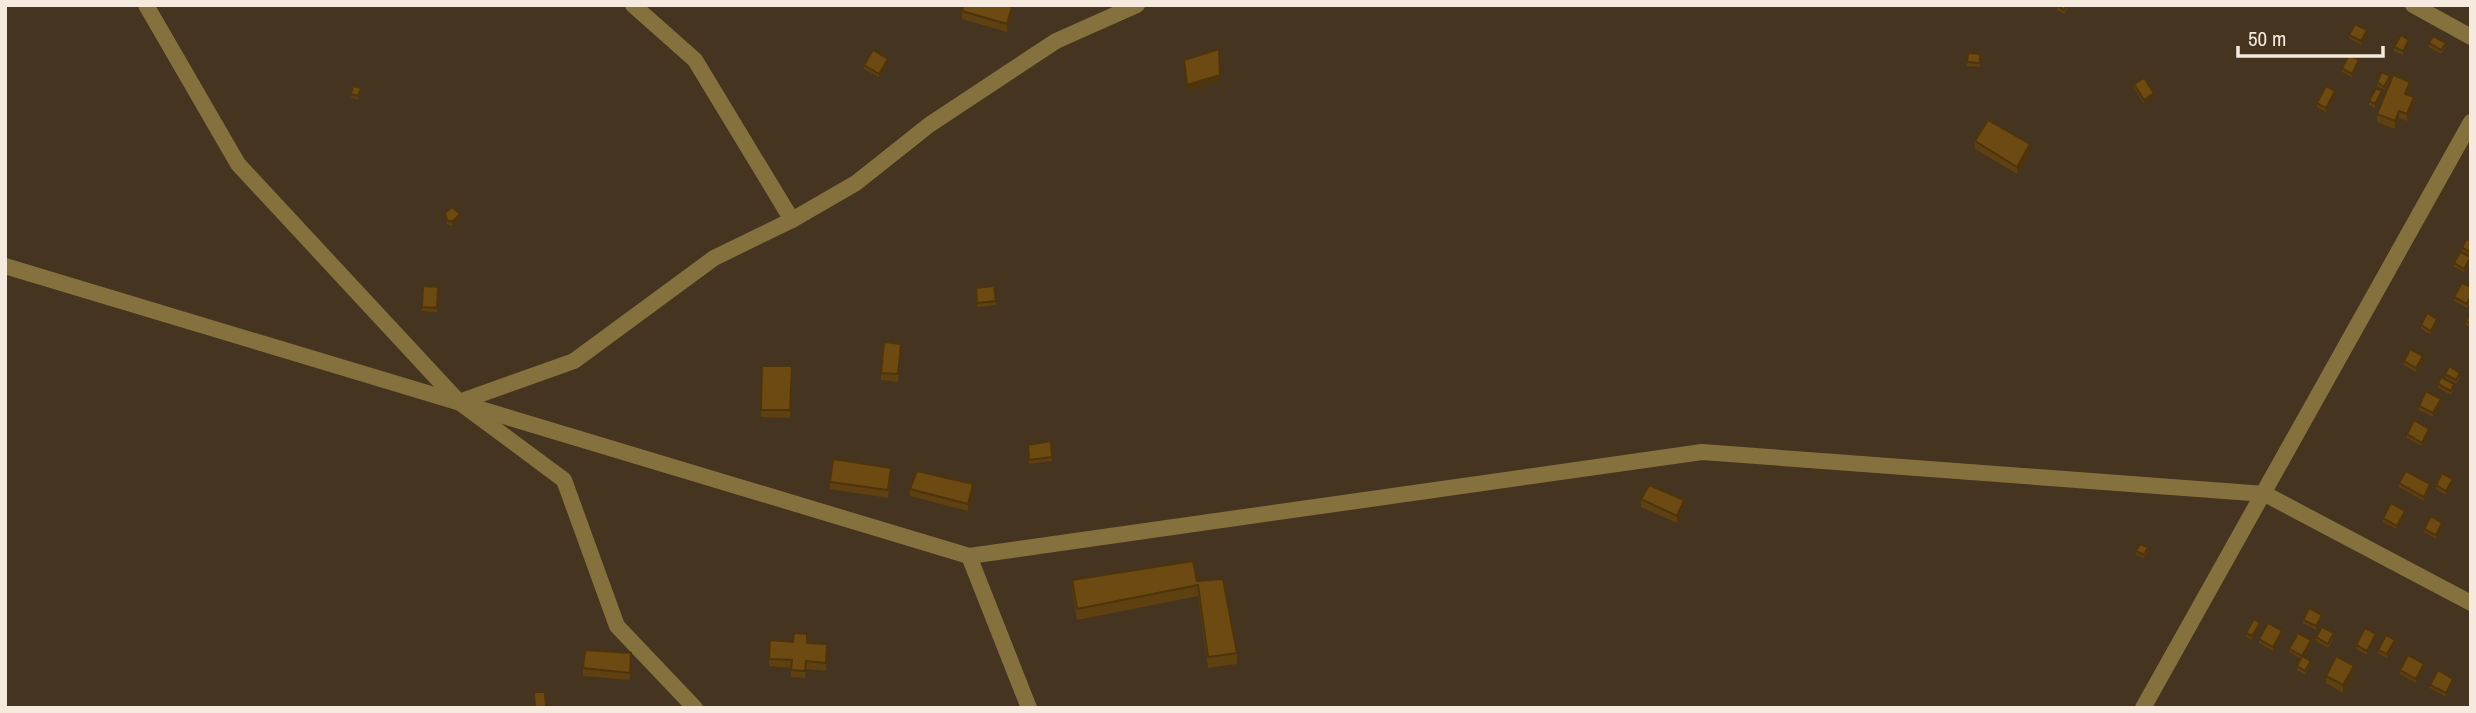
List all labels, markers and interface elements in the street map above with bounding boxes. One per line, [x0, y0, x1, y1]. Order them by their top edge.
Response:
scale bar [2238, 14, 2383, 58]
text: 50 m [2248, 24, 2286, 53]

